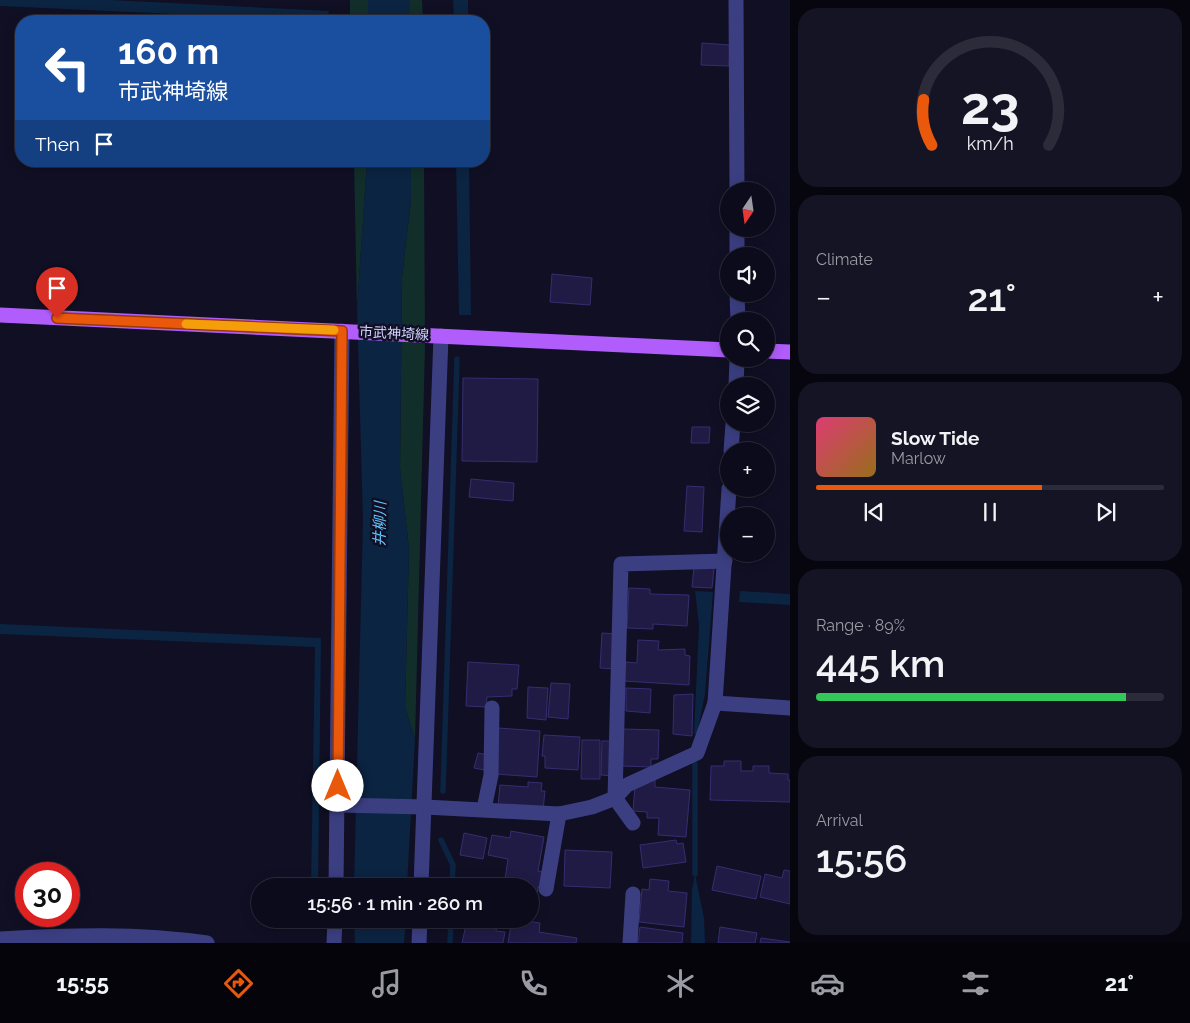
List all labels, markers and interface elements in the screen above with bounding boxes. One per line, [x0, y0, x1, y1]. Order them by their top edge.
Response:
text: 160 m [118, 31, 219, 72]
icon: left [35, 35, 100, 100]
text: 23 [961, 75, 1019, 136]
text: 市武神埼線 [118, 78, 228, 104]
icon: arrive [90, 130, 118, 158]
text: Then [35, 133, 80, 155]
text: km/h [966, 133, 1014, 154]
north arrow [720, 182, 775, 238]
map controls [720, 182, 775, 562]
button: sound [720, 247, 775, 302]
text: Climate [816, 250, 873, 269]
pin [36, 267, 78, 318]
icon: arrive [43, 274, 71, 302]
text: 21° [967, 275, 1016, 320]
text: − [816, 281, 831, 314]
text: + [1152, 281, 1164, 314]
button: search [720, 312, 775, 367]
street label: 市武神埼線 [359, 323, 429, 343]
button: layers [720, 377, 775, 432]
text: Slow Tide [891, 427, 980, 449]
button: + [720, 442, 775, 497]
text: Marlow [891, 449, 946, 468]
icon: previous [860, 498, 888, 526]
icon: pause [976, 498, 1004, 526]
icon: next [1092, 498, 1120, 526]
water label: 井柳川 [371, 499, 389, 547]
button: − [720, 507, 775, 562]
text: Range · 89% [816, 616, 905, 635]
text: 445 km [816, 641, 945, 686]
position arrow [311, 759, 363, 811]
text: Arrival [816, 811, 863, 830]
text: 15:56 [816, 836, 907, 881]
speed limit sign: 30 [15, 862, 80, 927]
text: 15:56 · 1 min · 260 m [307, 892, 483, 914]
icon: directions [221, 966, 256, 1001]
icon: music [369, 966, 404, 1001]
icon: phone [516, 966, 551, 1001]
icon: climate [663, 966, 698, 1001]
icon: car [810, 966, 845, 1001]
icon: filters [958, 966, 993, 1001]
text: 15:55 [56, 970, 109, 996]
text: 21° [1105, 970, 1134, 996]

